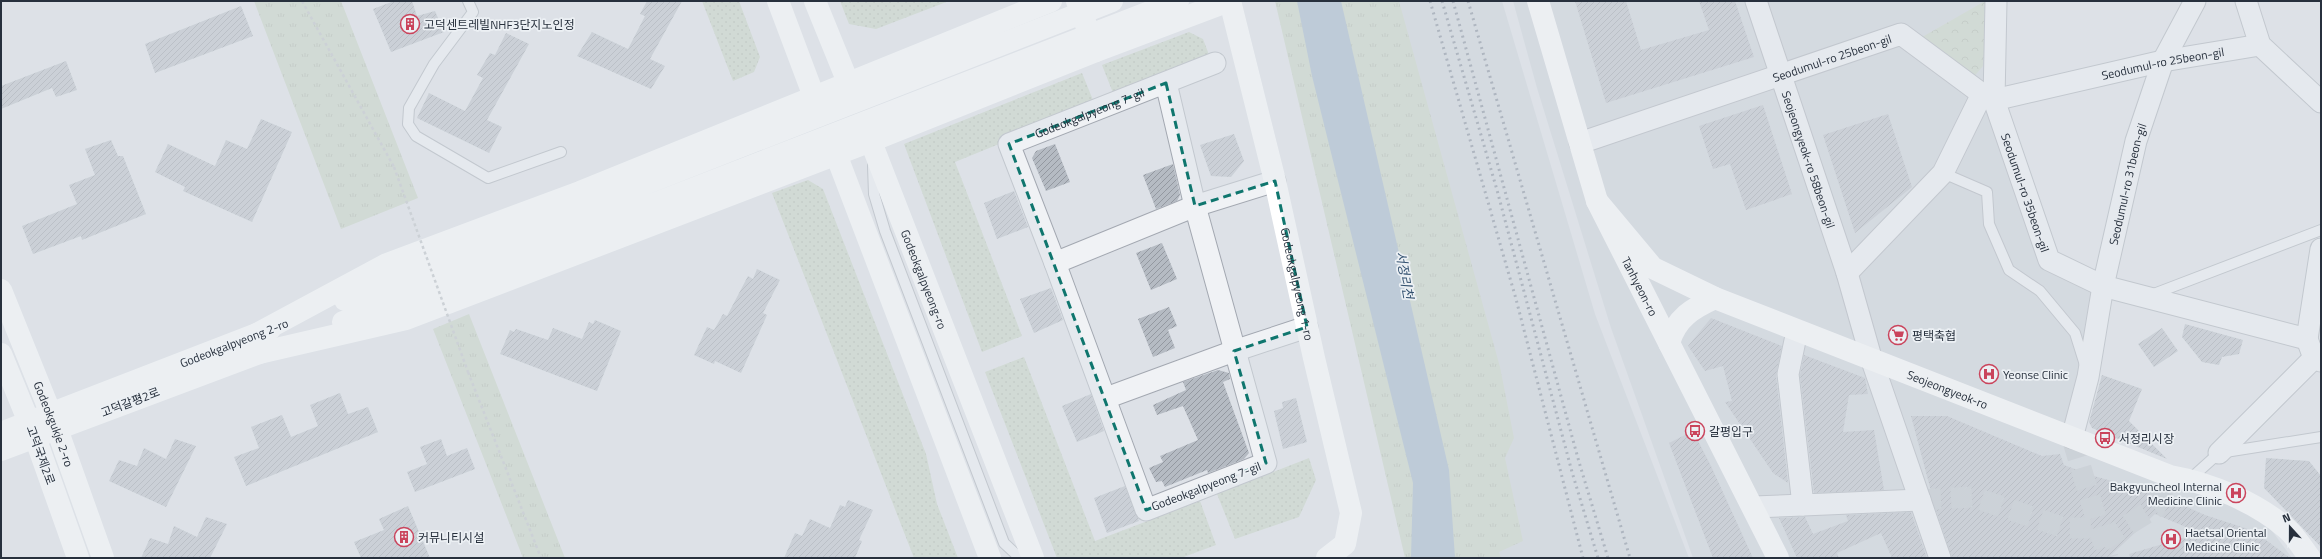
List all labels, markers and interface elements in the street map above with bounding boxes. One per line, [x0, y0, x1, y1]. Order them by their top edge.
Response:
building icon: 고덕센트레빌NHF3단지노인정 [399, 13, 421, 35]
place label: 고덕센트레빌NHF3단지노인정 [424, 15, 575, 34]
street label: Seodumul-ro 25beon-gil [1770, 28, 1894, 87]
street label: Seodumul-ro 25beon-gil [2099, 42, 2225, 84]
street label: Godeokgalpyeong 7-gil [1032, 82, 1147, 143]
street label: Seojeongyeok-ro 58beon-gil [1777, 88, 1841, 231]
street label: Seodumul-ro 31beon-gil [2103, 121, 2151, 247]
street label: Seodumul-ro 35beon-gil [1997, 131, 2055, 255]
street label: Godeokgalpyeong-ro [896, 226, 952, 332]
street label: Godeokgalpyeong 1-ro [1276, 226, 1319, 342]
water label: 서정리천 [1391, 250, 1419, 301]
street label: Tanhyeon-ro [1617, 253, 1663, 319]
street label: Godeokgalpyeong 2-ro [177, 314, 291, 372]
supermarket icon: 평택축협 [1887, 324, 1909, 346]
place label: 평택축협 [1912, 326, 1956, 345]
hospital icon: Yeonse Clinic [1978, 363, 2000, 385]
street label: Seojeongyeok-ro [1904, 365, 1991, 413]
place label: Yeonse Clinic [2003, 365, 2068, 384]
street label: Godeokgukje 2-ro [29, 378, 79, 469]
street label: 고덕갈평2로 [98, 382, 162, 422]
bus stop icon: 갈평입구 [1684, 420, 1706, 442]
place label: 갈평입구 [1709, 422, 1753, 441]
street label: 고덕국제2로 [21, 423, 61, 487]
bus stop icon: 서정리시장 [2094, 427, 2116, 449]
place label: 서정리시장 [2119, 429, 2174, 448]
street label: Godeokgalpyeong 7-gil [1148, 456, 1264, 516]
place label: Bakgyuncheol Internal Medicine Clinic [2110, 477, 2222, 510]
hospital icon: Bakgyuncheol Internal Medicine Clinic [2225, 482, 2247, 504]
north arrow [2270, 507, 2310, 547]
text: N [2280, 509, 2293, 526]
place label: Haetsal Oriental Medicine Clinic [2185, 523, 2267, 556]
building icon: 커뮤니티시설 [393, 526, 415, 548]
place label: 커뮤니티시설 [418, 528, 484, 547]
hospital icon: Haetsal Oriental Medicine Clinic [2160, 528, 2182, 550]

